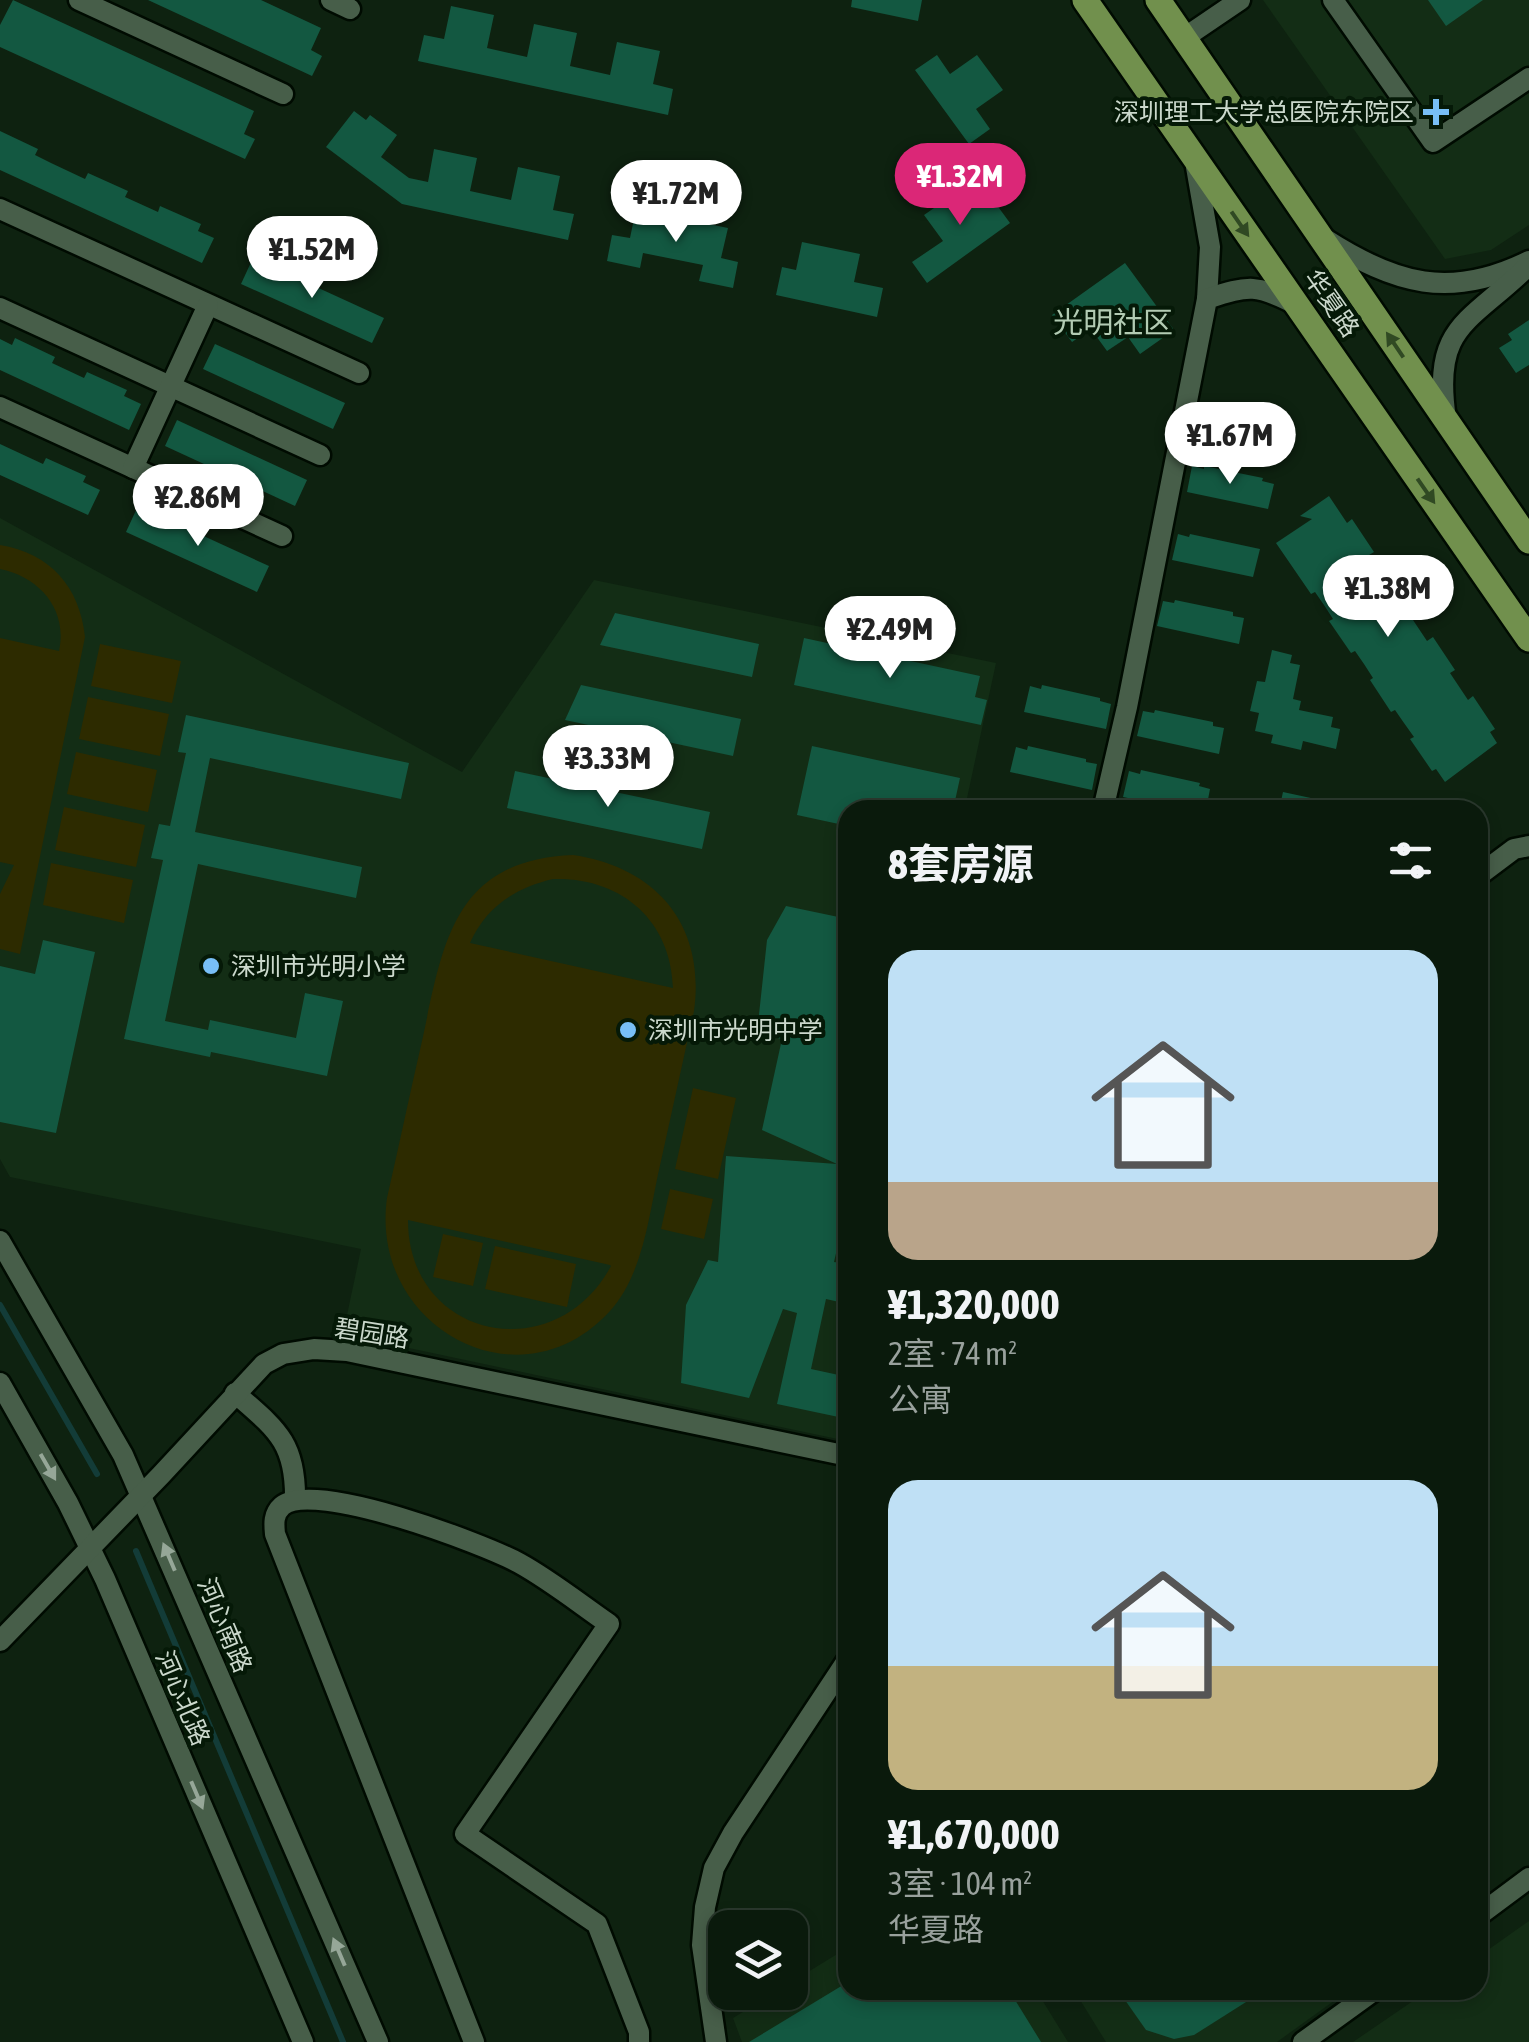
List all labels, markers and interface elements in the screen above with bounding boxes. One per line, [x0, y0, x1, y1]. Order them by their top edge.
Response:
place label: 深圳理工大学总医院东院区 [1114, 98, 1414, 126]
marker: 深圳理工大学总医院东院区 [1423, 99, 1449, 125]
pin: ¥1.32M [879, 143, 1041, 228]
text: ¥1.32M [917, 157, 1003, 194]
pin: ¥1.72M [595, 160, 757, 245]
text: ¥1.72M [633, 174, 719, 211]
one-way arrow [1230, 210, 1249, 237]
pin: ¥1.52M [231, 216, 393, 301]
text: ¥1.52M [269, 230, 355, 267]
street label: 华夏路 [1299, 264, 1365, 342]
district label: 光明社区 [1053, 305, 1173, 339]
one-way arrow [1386, 332, 1405, 359]
pin: ¥1.67M [1149, 402, 1311, 487]
text: ¥1.67M [1187, 416, 1273, 453]
pin: ¥2.86M [117, 464, 279, 549]
one-way arrow [1416, 477, 1435, 504]
text: ¥2.86M [155, 478, 241, 515]
pin: ¥1.38M [1307, 555, 1469, 640]
text: ¥1.38M [1345, 569, 1431, 606]
pin: ¥2.49M [809, 596, 971, 681]
text: ¥2.49M [847, 610, 933, 647]
pin: ¥3.33M [527, 725, 689, 810]
text: ¥3.33M [565, 739, 651, 776]
icon: filters [1383, 833, 1438, 888]
text: 8套房源 [888, 840, 1034, 888]
place label: 深圳市光明小学 [231, 952, 406, 980]
marker: 深圳市光明小学 [200, 955, 222, 977]
icon: home [1073, 1015, 1253, 1195]
place label: 深圳市光明中学 [648, 1016, 823, 1044]
marker: 深圳市光明中学 [617, 1019, 639, 1041]
text: ¥1,320,000 [888, 1280, 1060, 1328]
street label: 碧园路 [333, 1313, 411, 1353]
text: 2室 · 74 m² [888, 1335, 1017, 1372]
text: 公寓 [888, 1381, 952, 1418]
one-way arrow [39, 1453, 56, 1482]
one-way arrow [161, 1543, 177, 1572]
icon: home [1073, 1545, 1253, 1725]
street label: 河心南路 [193, 1573, 257, 1677]
street label: 河心北路 [151, 1646, 215, 1750]
one-way arrow [189, 1780, 205, 1810]
text: ¥1,670,000 [888, 1810, 1060, 1858]
text: 3室 · 104 m² [888, 1865, 1032, 1902]
map controls [708, 1910, 808, 2010]
button: layers [708, 1910, 808, 2010]
text: 华夏路 [888, 1911, 984, 1948]
one-way arrow [331, 1938, 347, 1967]

